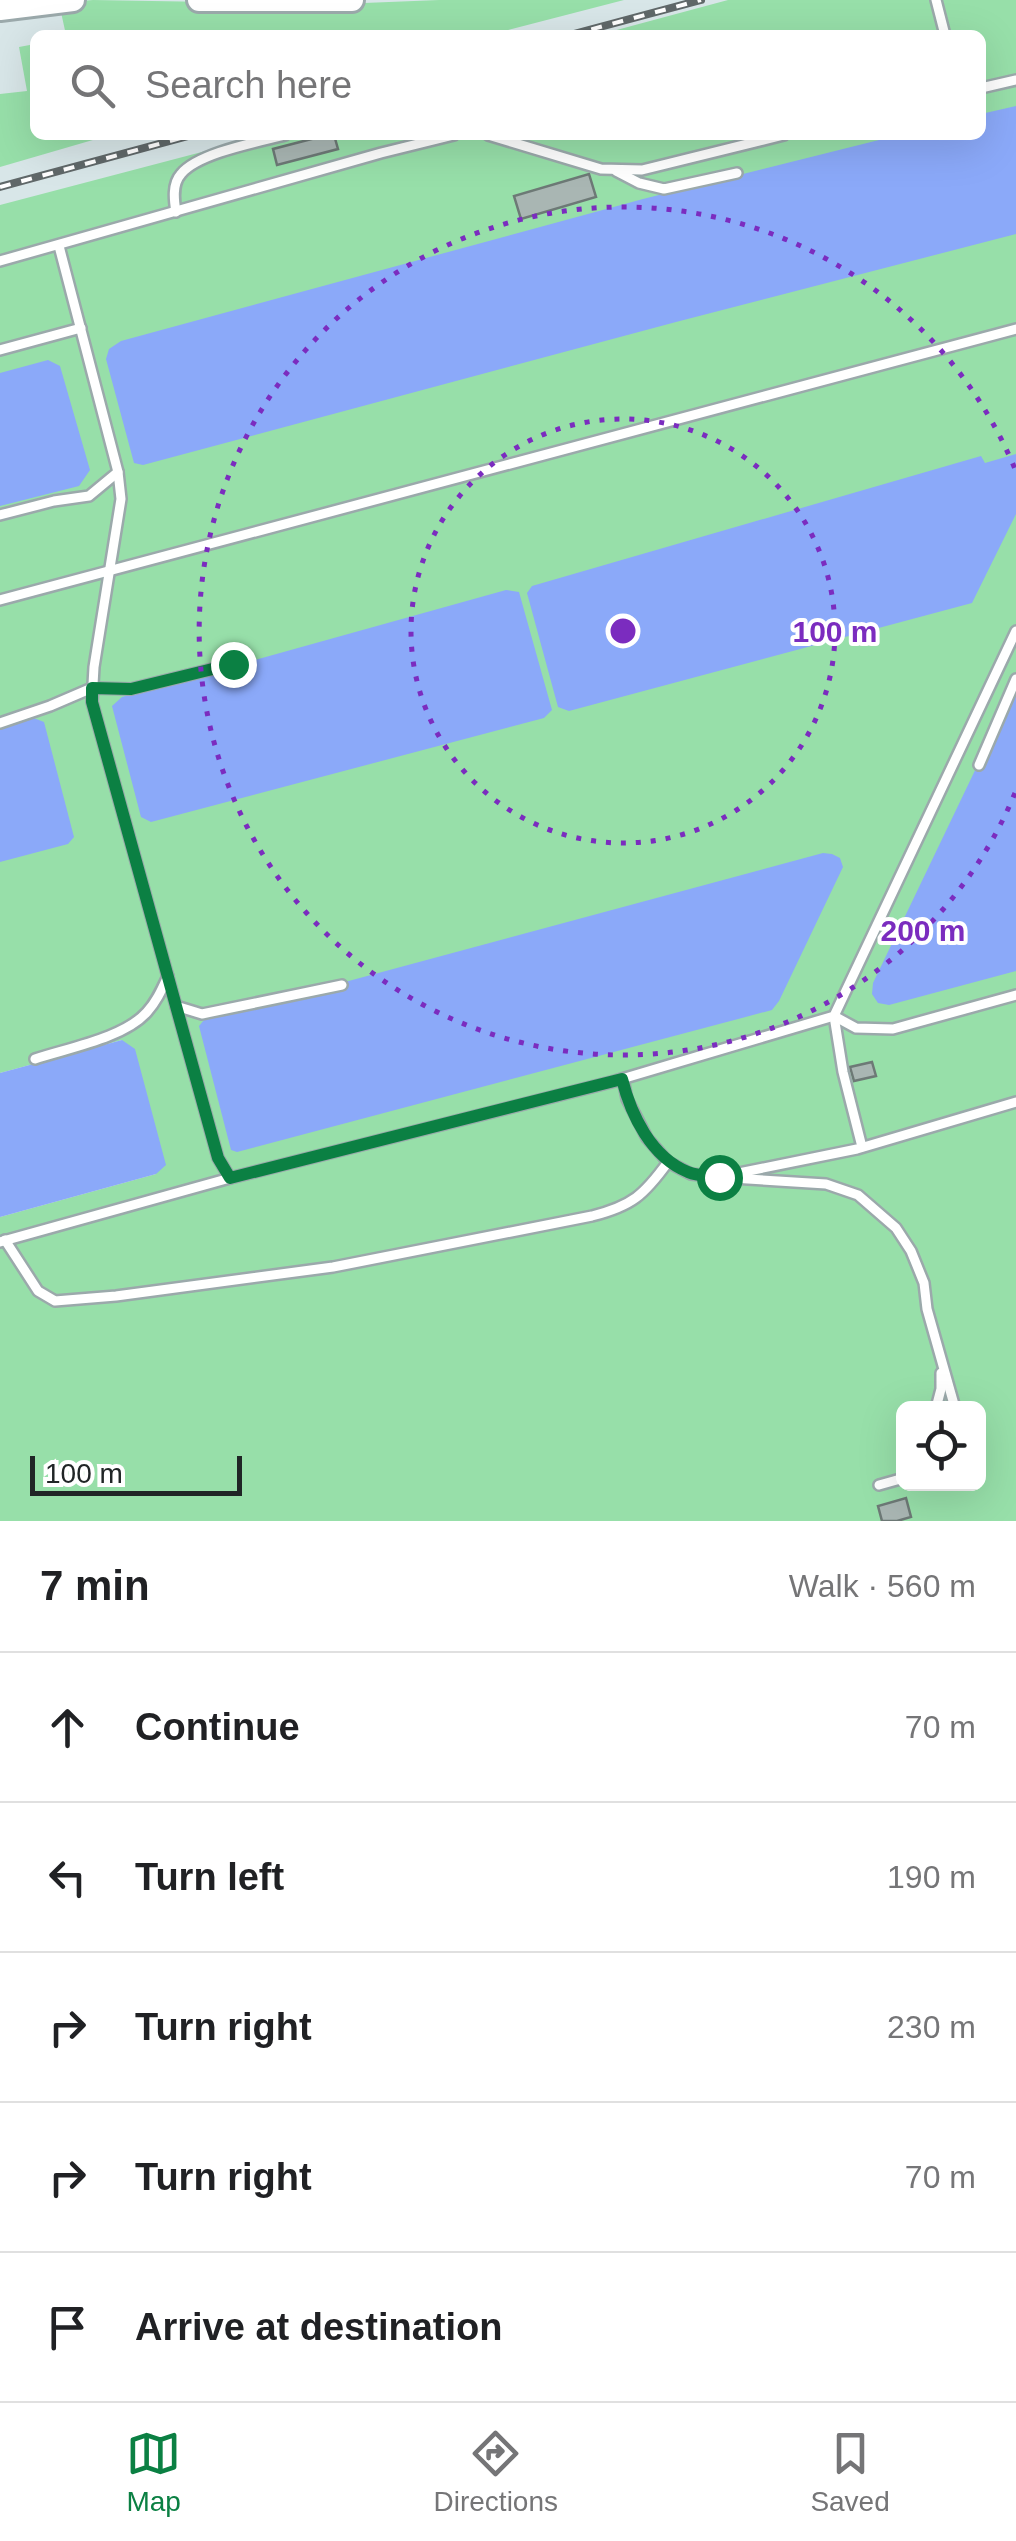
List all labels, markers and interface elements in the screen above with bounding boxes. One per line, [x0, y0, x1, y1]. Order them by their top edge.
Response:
search box [30, 30, 986, 140]
icon: search [65, 58, 120, 113]
text: Search here [145, 64, 352, 106]
centre of rings [605, 613, 641, 649]
text: 100 m [792, 615, 878, 648]
route end [211, 642, 257, 688]
text: 200 m [880, 914, 966, 947]
route start [697, 1155, 743, 1201]
map controls [896, 1401, 986, 1491]
button: locate [896, 1401, 986, 1491]
scale bar [30, 1451, 242, 1496]
text: 100 m [45, 1458, 123, 1489]
text: 7 min [40, 1562, 150, 1609]
text: Walk · 560 m [789, 1568, 976, 1604]
icon: ahead [40, 1700, 95, 1755]
text: Continue [135, 1706, 300, 1748]
text: 70 m [905, 1709, 976, 1745]
icon: left [40, 1850, 95, 1905]
text: Turn left [135, 1856, 284, 1898]
text: 190 m [887, 1859, 976, 1895]
icon: right [40, 2000, 95, 2055]
text: Turn right [135, 2006, 312, 2048]
text: 230 m [887, 2009, 976, 2045]
icon: right [40, 2150, 95, 2205]
text: Turn right [135, 2156, 312, 2198]
text: 70 m [905, 2159, 976, 2195]
icon: arrive [40, 2300, 95, 2355]
text: Arrive at destination [135, 2306, 502, 2348]
tab: Map [126, 2426, 181, 2518]
tab: Directions [434, 2426, 558, 2518]
tab: Saved [810, 2426, 890, 2518]

